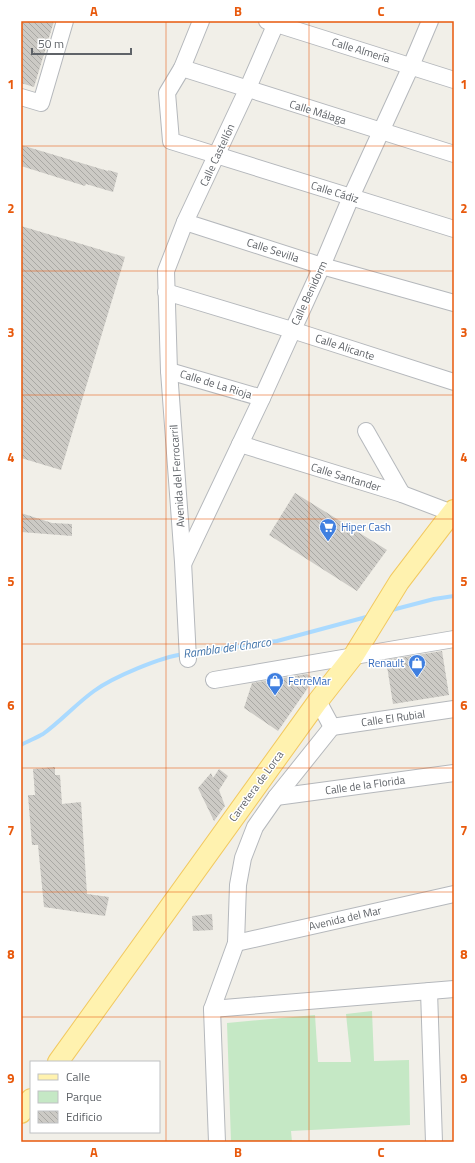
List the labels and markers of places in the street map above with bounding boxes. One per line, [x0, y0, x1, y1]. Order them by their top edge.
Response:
supermarket icon: Hiper Cash [318, 517, 338, 542]
place label: Hiper Cash [341, 519, 391, 535]
shop icon: Renault [407, 653, 427, 678]
place label: Renault [368, 655, 404, 671]
shop icon: FerreMar [265, 671, 285, 696]
place label: FerreMar [288, 673, 331, 689]

